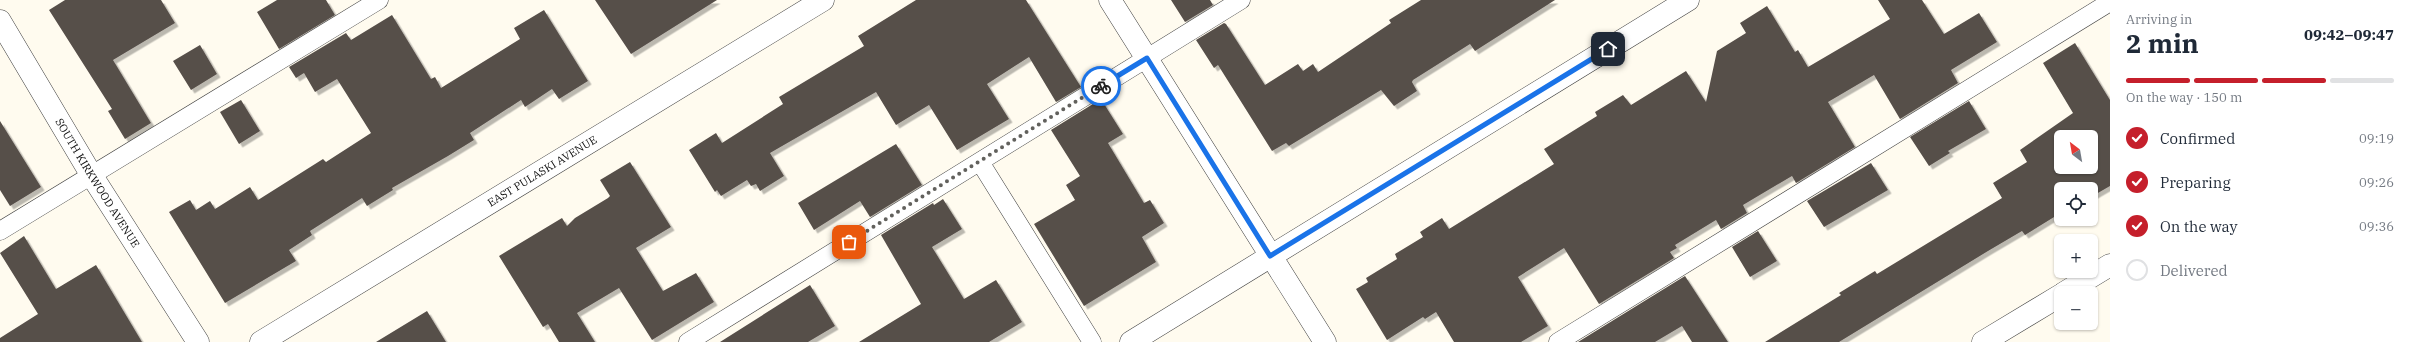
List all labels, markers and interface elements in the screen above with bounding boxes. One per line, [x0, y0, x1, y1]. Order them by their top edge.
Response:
text: Arriving in [2126, 11, 2192, 28]
text: 09:42–09:47 [2304, 25, 2394, 44]
text: 2 min [2126, 26, 2199, 60]
pin [1591, 32, 1625, 66]
icon: home [1597, 38, 1619, 60]
courier [1081, 66, 1121, 106]
icon: bike [1090, 75, 1112, 97]
text: On the way · 150 m [2126, 89, 2242, 106]
street label: SOUTH KIRKWOOD AVENUE [52, 116, 143, 250]
icon: check [2126, 127, 2148, 149]
text: Confirmed [2160, 129, 2235, 148]
north arrow [2054, 130, 2098, 174]
map controls [2054, 130, 2098, 330]
text: 09:19 [2359, 130, 2394, 147]
street label: EAST PULASKI AVENUE [485, 132, 599, 210]
icon: check [2126, 171, 2148, 193]
text: Preparing [2160, 173, 2231, 192]
text: 09:26 [2359, 174, 2394, 191]
button: locate [2054, 182, 2098, 226]
icon: check [2126, 215, 2148, 237]
text: On the way [2160, 217, 2238, 236]
text: 09:36 [2359, 218, 2394, 235]
pin [832, 225, 866, 259]
icon: bag [838, 231, 860, 253]
button: + [2054, 234, 2098, 278]
text: Delivered [2160, 261, 2228, 280]
button: − [2054, 286, 2098, 330]

